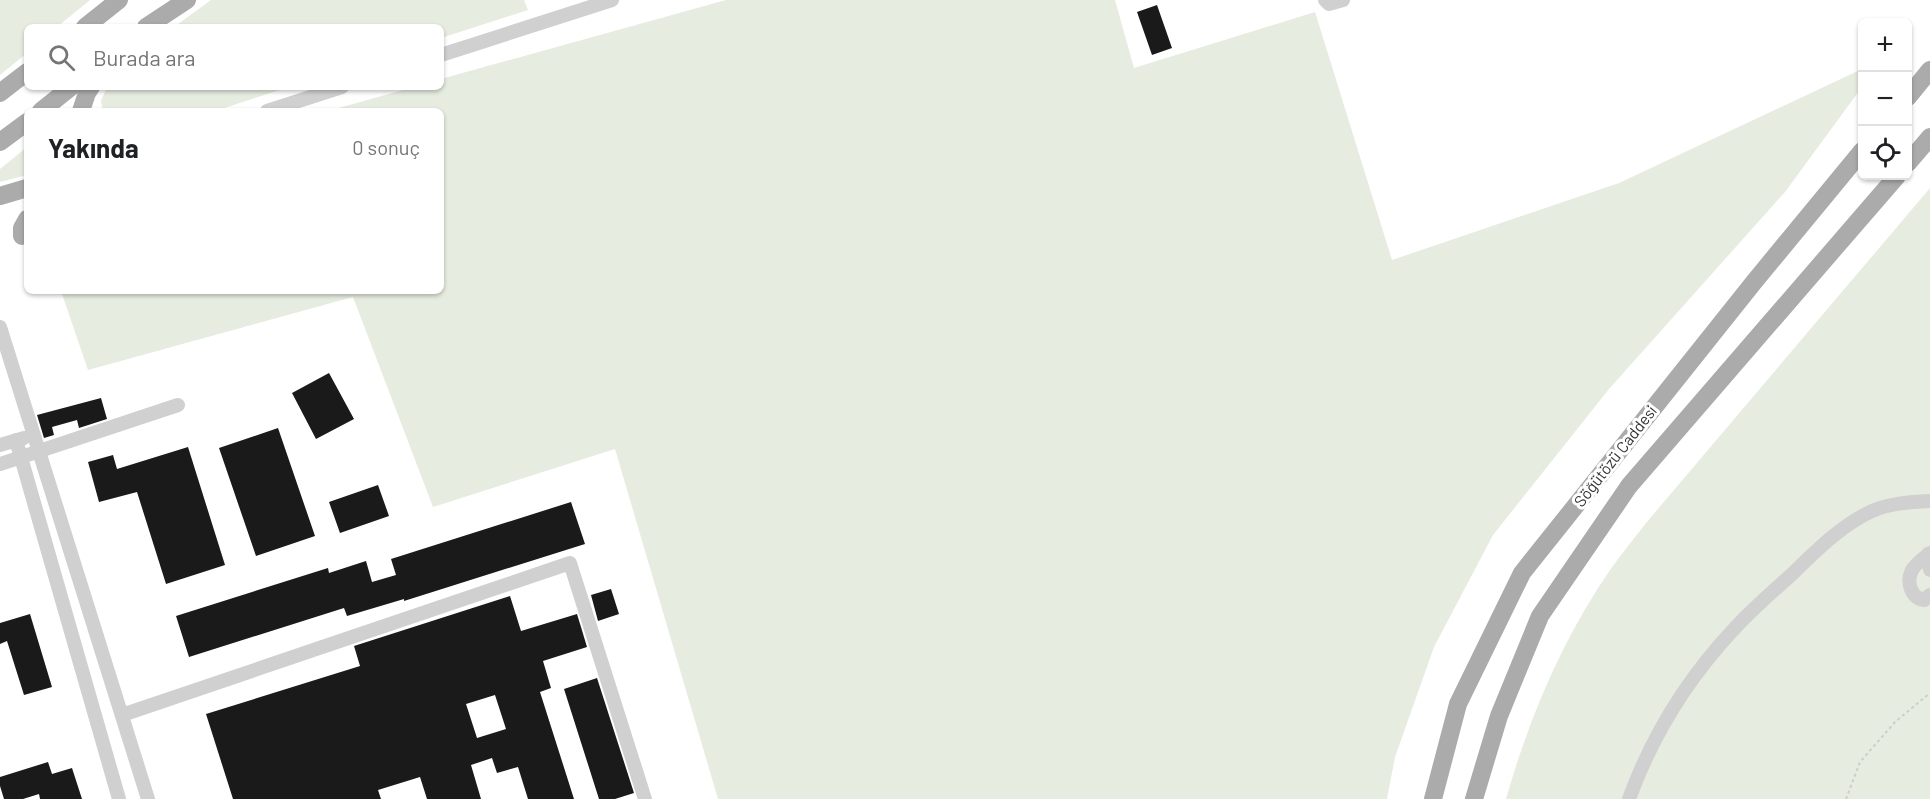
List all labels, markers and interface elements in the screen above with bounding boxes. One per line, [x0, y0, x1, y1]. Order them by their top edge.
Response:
map controls [1858, 18, 1912, 180]
button: + [1858, 18, 1912, 72]
search box [24, 24, 444, 90]
icon: search [45, 41, 78, 74]
text: Burada ara [93, 44, 196, 70]
button: − [1858, 72, 1912, 126]
button: locate [1858, 126, 1912, 180]
text: Yakında [48, 132, 139, 163]
text: 0 sonuç [352, 135, 420, 159]
street label: Söğütözü Caddesi [1569, 401, 1660, 510]

